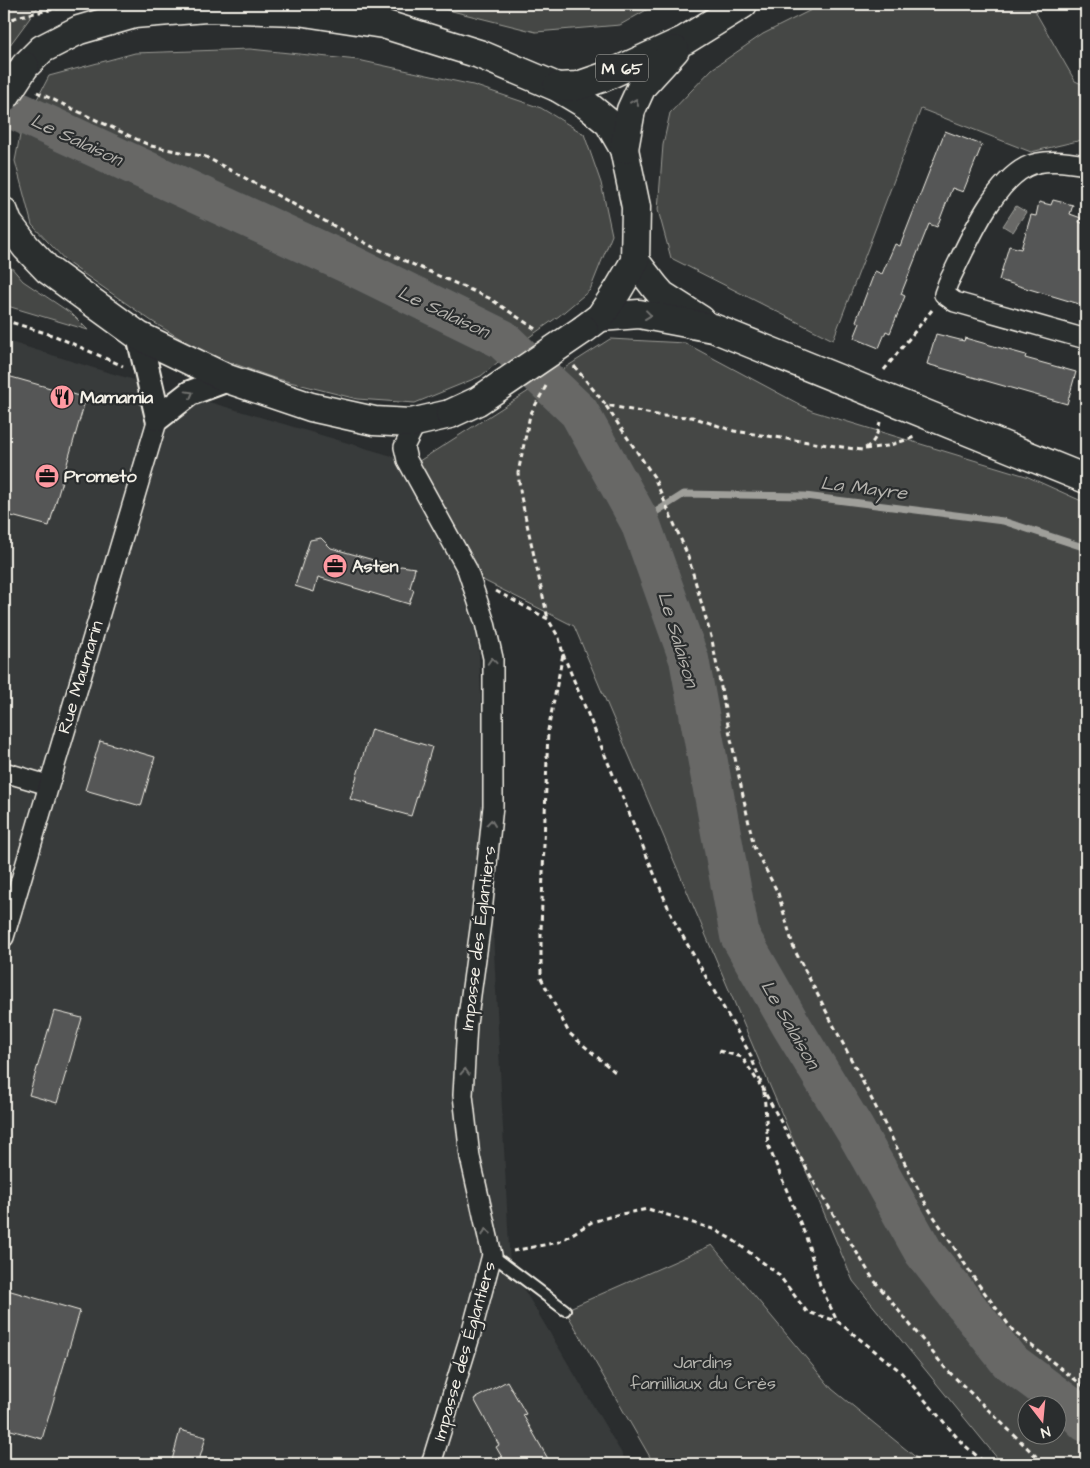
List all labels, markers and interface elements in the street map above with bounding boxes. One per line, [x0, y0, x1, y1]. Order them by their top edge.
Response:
road number: M 65 [596, 54, 648, 82]
one-way arrow [628, 98, 639, 107]
water label: Le Salaison [26, 107, 128, 174]
water label: Le Salaison [393, 279, 495, 346]
one-way arrow [645, 309, 653, 320]
restaurant icon: Mamamia [49, 384, 75, 410]
place label: Mamamia [80, 385, 154, 410]
one-way arrow [185, 391, 194, 401]
office icon: Prometo [34, 463, 60, 489]
place label: Prometo [64, 464, 138, 489]
water label: La Mayre [819, 470, 910, 507]
office icon: Asten [322, 553, 348, 579]
place label: Asten [352, 554, 399, 579]
water label: Le Salaison [650, 589, 705, 692]
street label: Rue Maumarin [51, 618, 110, 737]
one-way arrow [487, 657, 498, 665]
one-way arrow [485, 819, 496, 827]
street label: Impasse des Églantiers [455, 844, 503, 1032]
water label: Le Salaison [753, 975, 827, 1075]
one-way arrow [459, 1068, 470, 1076]
one-way arrow [482, 1228, 492, 1237]
street label: Impasse des Églantiers [427, 1258, 503, 1444]
park label: Jardins familliaux du Crès [630, 1350, 776, 1396]
north arrow [1018, 1396, 1068, 1446]
text: N [1038, 1421, 1052, 1442]

